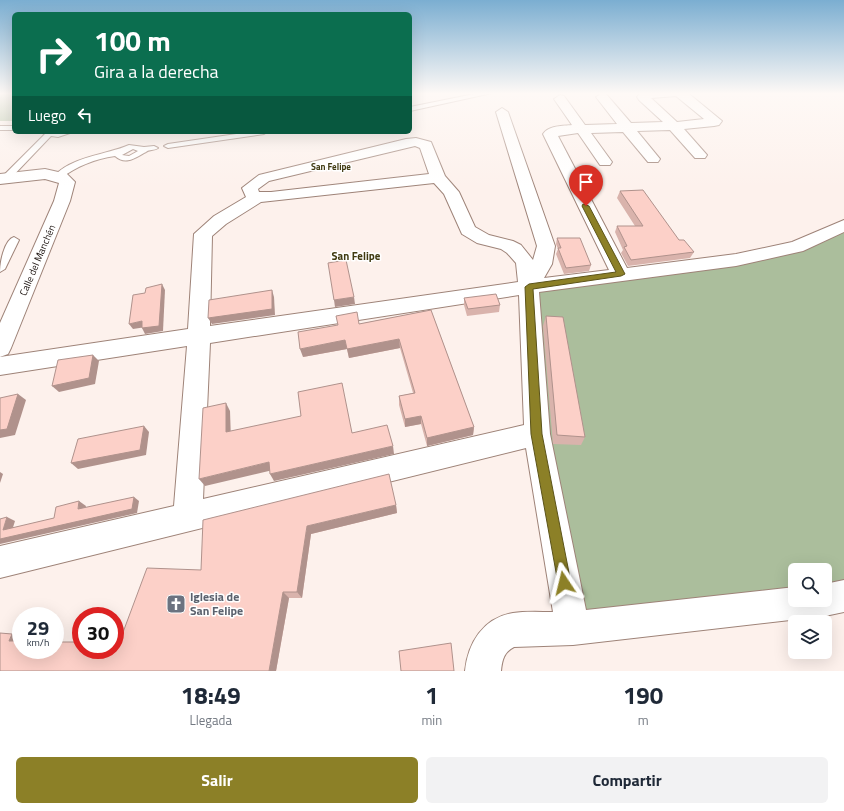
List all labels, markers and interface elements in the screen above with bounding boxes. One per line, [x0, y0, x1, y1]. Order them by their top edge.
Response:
text: 100 m [94, 19, 171, 62]
icon: right [28, 28, 80, 80]
text: Gira a la derecha [94, 58, 219, 85]
text: Luego [28, 104, 66, 127]
icon: left [74, 104, 96, 126]
district label: San Felipe [311, 160, 351, 173]
pin [569, 165, 603, 206]
icon: arrive [575, 171, 597, 193]
street label: Calle del Manchén [16, 222, 59, 298]
district label: San Felipe [332, 248, 381, 264]
position arrow [543, 562, 585, 604]
map controls [788, 563, 832, 659]
button: search [788, 563, 832, 607]
place label: Iglesia de San Felipe [190, 587, 243, 620]
church icon: Iglesia de San Felipe [165, 593, 187, 615]
speed limit sign: 30 [72, 607, 124, 659]
text: 29 [27, 612, 49, 643]
button: layers [788, 615, 832, 659]
text: km/h [27, 635, 49, 650]
text: 18:49 [181, 677, 241, 713]
text: 1 [425, 677, 439, 713]
text: 190 [623, 677, 663, 713]
text: Llegada [190, 710, 232, 730]
text: min [421, 710, 442, 730]
text: m [638, 710, 649, 730]
button: Salir [16, 757, 418, 803]
button: Compartir [426, 757, 828, 803]

